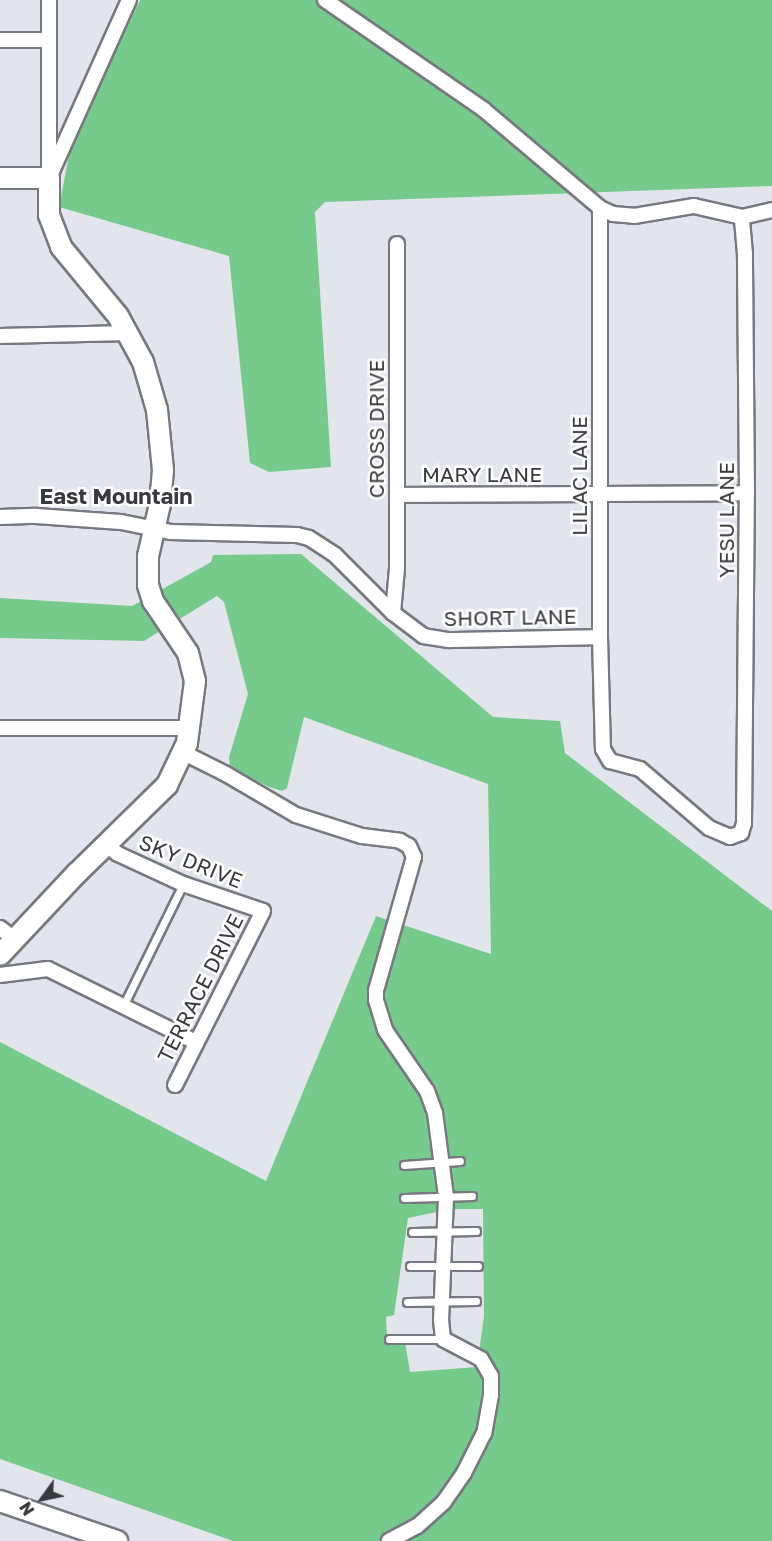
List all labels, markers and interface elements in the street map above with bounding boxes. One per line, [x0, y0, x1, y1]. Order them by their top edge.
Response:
street label: CROSS DRIVE [363, 360, 389, 498]
street label: LILAC LANE [566, 416, 592, 536]
street label: MARY LANE [422, 461, 542, 487]
street label: YESU LANE [713, 462, 739, 578]
district label: East Mountain [39, 483, 193, 509]
street label: SHORT LANE [443, 603, 577, 631]
street label: SKY DRIVE [136, 829, 246, 893]
street label: TERRACE DRIVE [152, 910, 248, 1066]
north arrow [12, 1469, 72, 1529]
text: N [15, 1498, 39, 1519]

